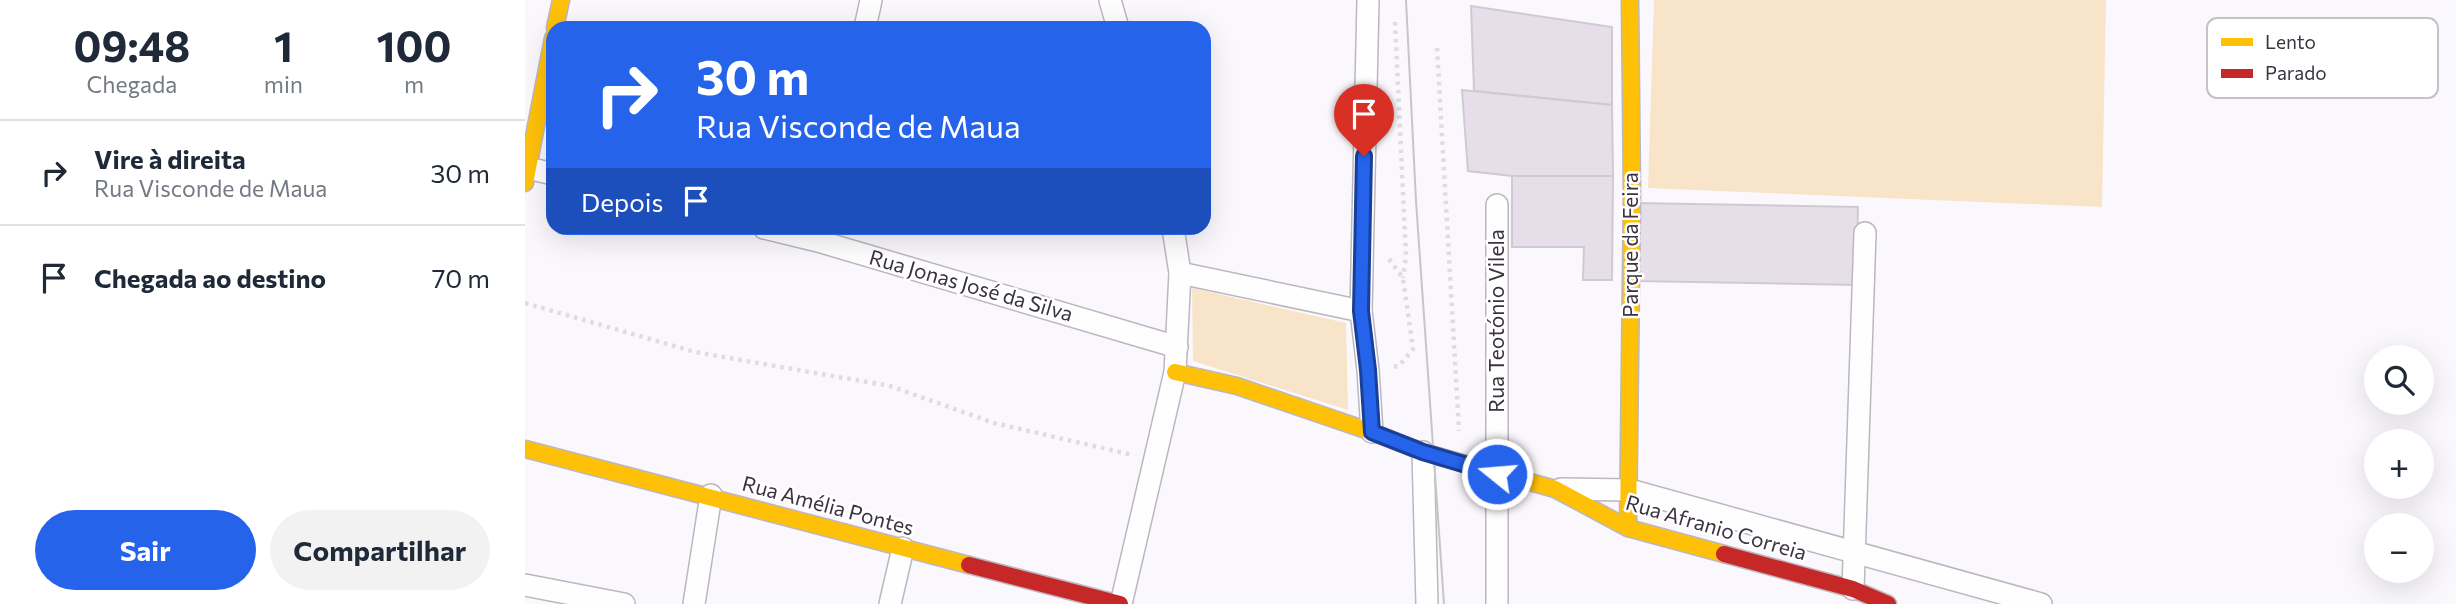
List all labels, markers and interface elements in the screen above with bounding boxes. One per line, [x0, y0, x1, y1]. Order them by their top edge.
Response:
legend [2207, 18, 2438, 98]
text: 09:48 [74, 19, 190, 71]
text: 1 [274, 19, 293, 71]
text: 100 [377, 19, 451, 71]
text: Lento [2265, 30, 2316, 53]
text: 30 m [696, 45, 809, 105]
icon: right [581, 49, 672, 140]
text: Parado [2265, 61, 2327, 84]
text: Chegada [87, 70, 177, 98]
text: min [264, 70, 303, 98]
text: m [404, 70, 424, 98]
pin [1334, 84, 1394, 156]
icon: arrive [1345, 95, 1383, 133]
text: Rua Visconde de Maua [696, 105, 1021, 145]
text: Vire à direita [94, 143, 246, 174]
icon: right [35, 154, 73, 192]
text: 30 m [431, 157, 490, 188]
street label: Parque da Feira [1617, 172, 1642, 318]
text: Rua Visconde de Maua [94, 174, 327, 202]
icon: arrive [677, 182, 715, 220]
text: Depois [581, 186, 663, 217]
street label: Rua Teotónio Vilela [1483, 229, 1508, 413]
street label: Rua Jonas José da Silva [867, 243, 1076, 326]
icon: arrive [35, 259, 73, 297]
text: Chegada ao destino [94, 262, 326, 293]
text: 70 m [432, 262, 490, 293]
map controls [2364, 345, 2434, 583]
button: search [2364, 345, 2434, 415]
button: + [2364, 429, 2434, 499]
position arrow [1460, 437, 1534, 511]
street label: Rua Amélia Pontes [740, 470, 917, 540]
street label: Rua Afranio Correia [1623, 489, 1810, 564]
button: Sair [35, 510, 256, 590]
button: Compartilhar [270, 510, 490, 590]
button: − [2364, 513, 2434, 583]

